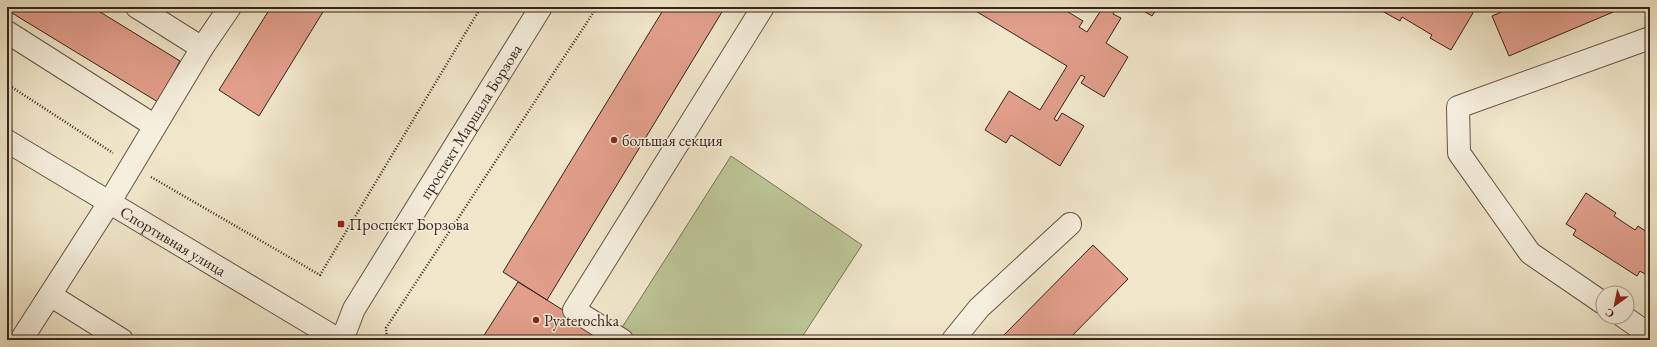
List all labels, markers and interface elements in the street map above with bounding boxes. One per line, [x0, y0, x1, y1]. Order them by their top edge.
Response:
street label: проспект Маршала Борзова [414, 39, 526, 203]
place label: большая секция [622, 130, 723, 151]
marker: большая секция [609, 135, 619, 145]
street label: Спортивная улица [117, 201, 231, 281]
place label: Проспект Борзова [349, 214, 470, 235]
marker: Проспект Борзова [336, 219, 346, 229]
north arrow [1595, 285, 1635, 325]
text: С [1602, 305, 1617, 321]
place label: Pyaterochka [544, 310, 620, 331]
marker: Pyaterochka [531, 315, 541, 325]

